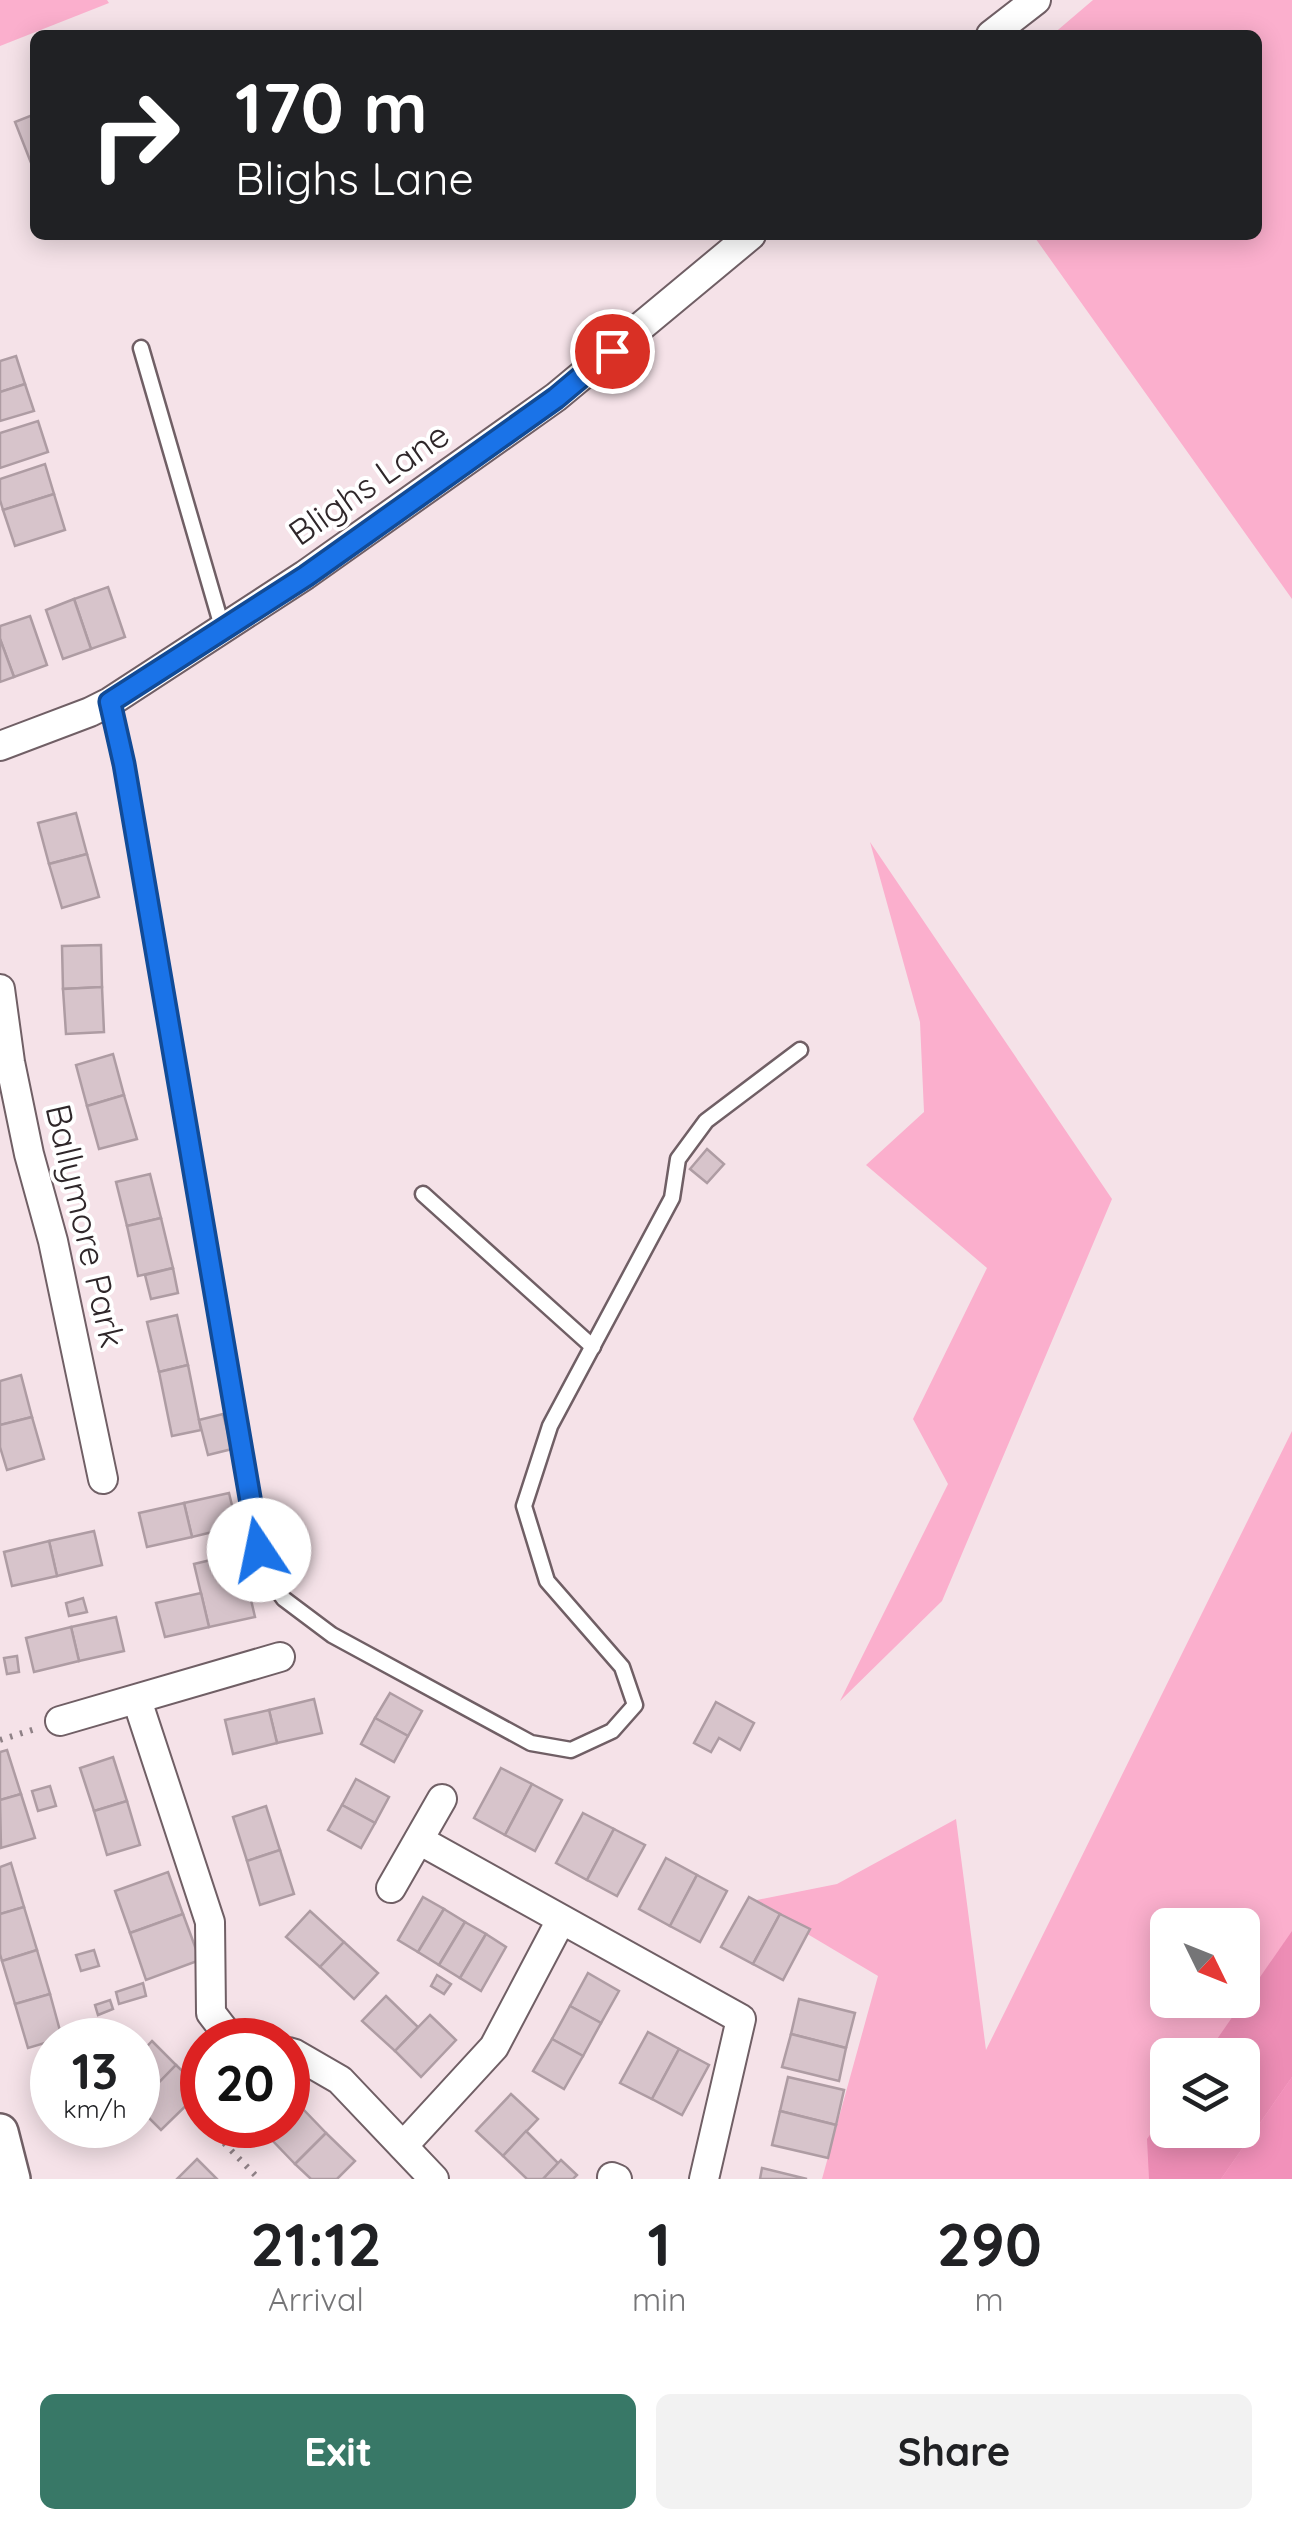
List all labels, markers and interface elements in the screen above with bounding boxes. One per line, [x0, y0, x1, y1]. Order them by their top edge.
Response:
text: 170 m [235, 63, 428, 151]
icon: right [70, 70, 200, 200]
text: Blighs Lane [235, 150, 474, 206]
pin [570, 309, 655, 394]
icon: arrive [585, 324, 640, 379]
street label: Blighs Lane [280, 412, 457, 554]
street label: Ballymore Park [37, 1100, 135, 1352]
position arrow [207, 1498, 311, 1602]
north arrow [1150, 1908, 1260, 2018]
map controls [1150, 1908, 1260, 2148]
speed limit sign: 20 [180, 2018, 310, 2148]
button: layers [1150, 2038, 1260, 2148]
text: 13 [72, 2039, 118, 2102]
text: km/h [63, 2093, 127, 2124]
text: 21:12 [250, 2206, 382, 2281]
text: 1 [647, 2206, 671, 2281]
text: 290 [937, 2206, 1042, 2281]
text: Arrival [268, 2279, 364, 2319]
text: min [632, 2279, 686, 2319]
text: m [975, 2279, 1004, 2319]
button: Exit [40, 2394, 636, 2509]
button: Share [656, 2394, 1252, 2509]

